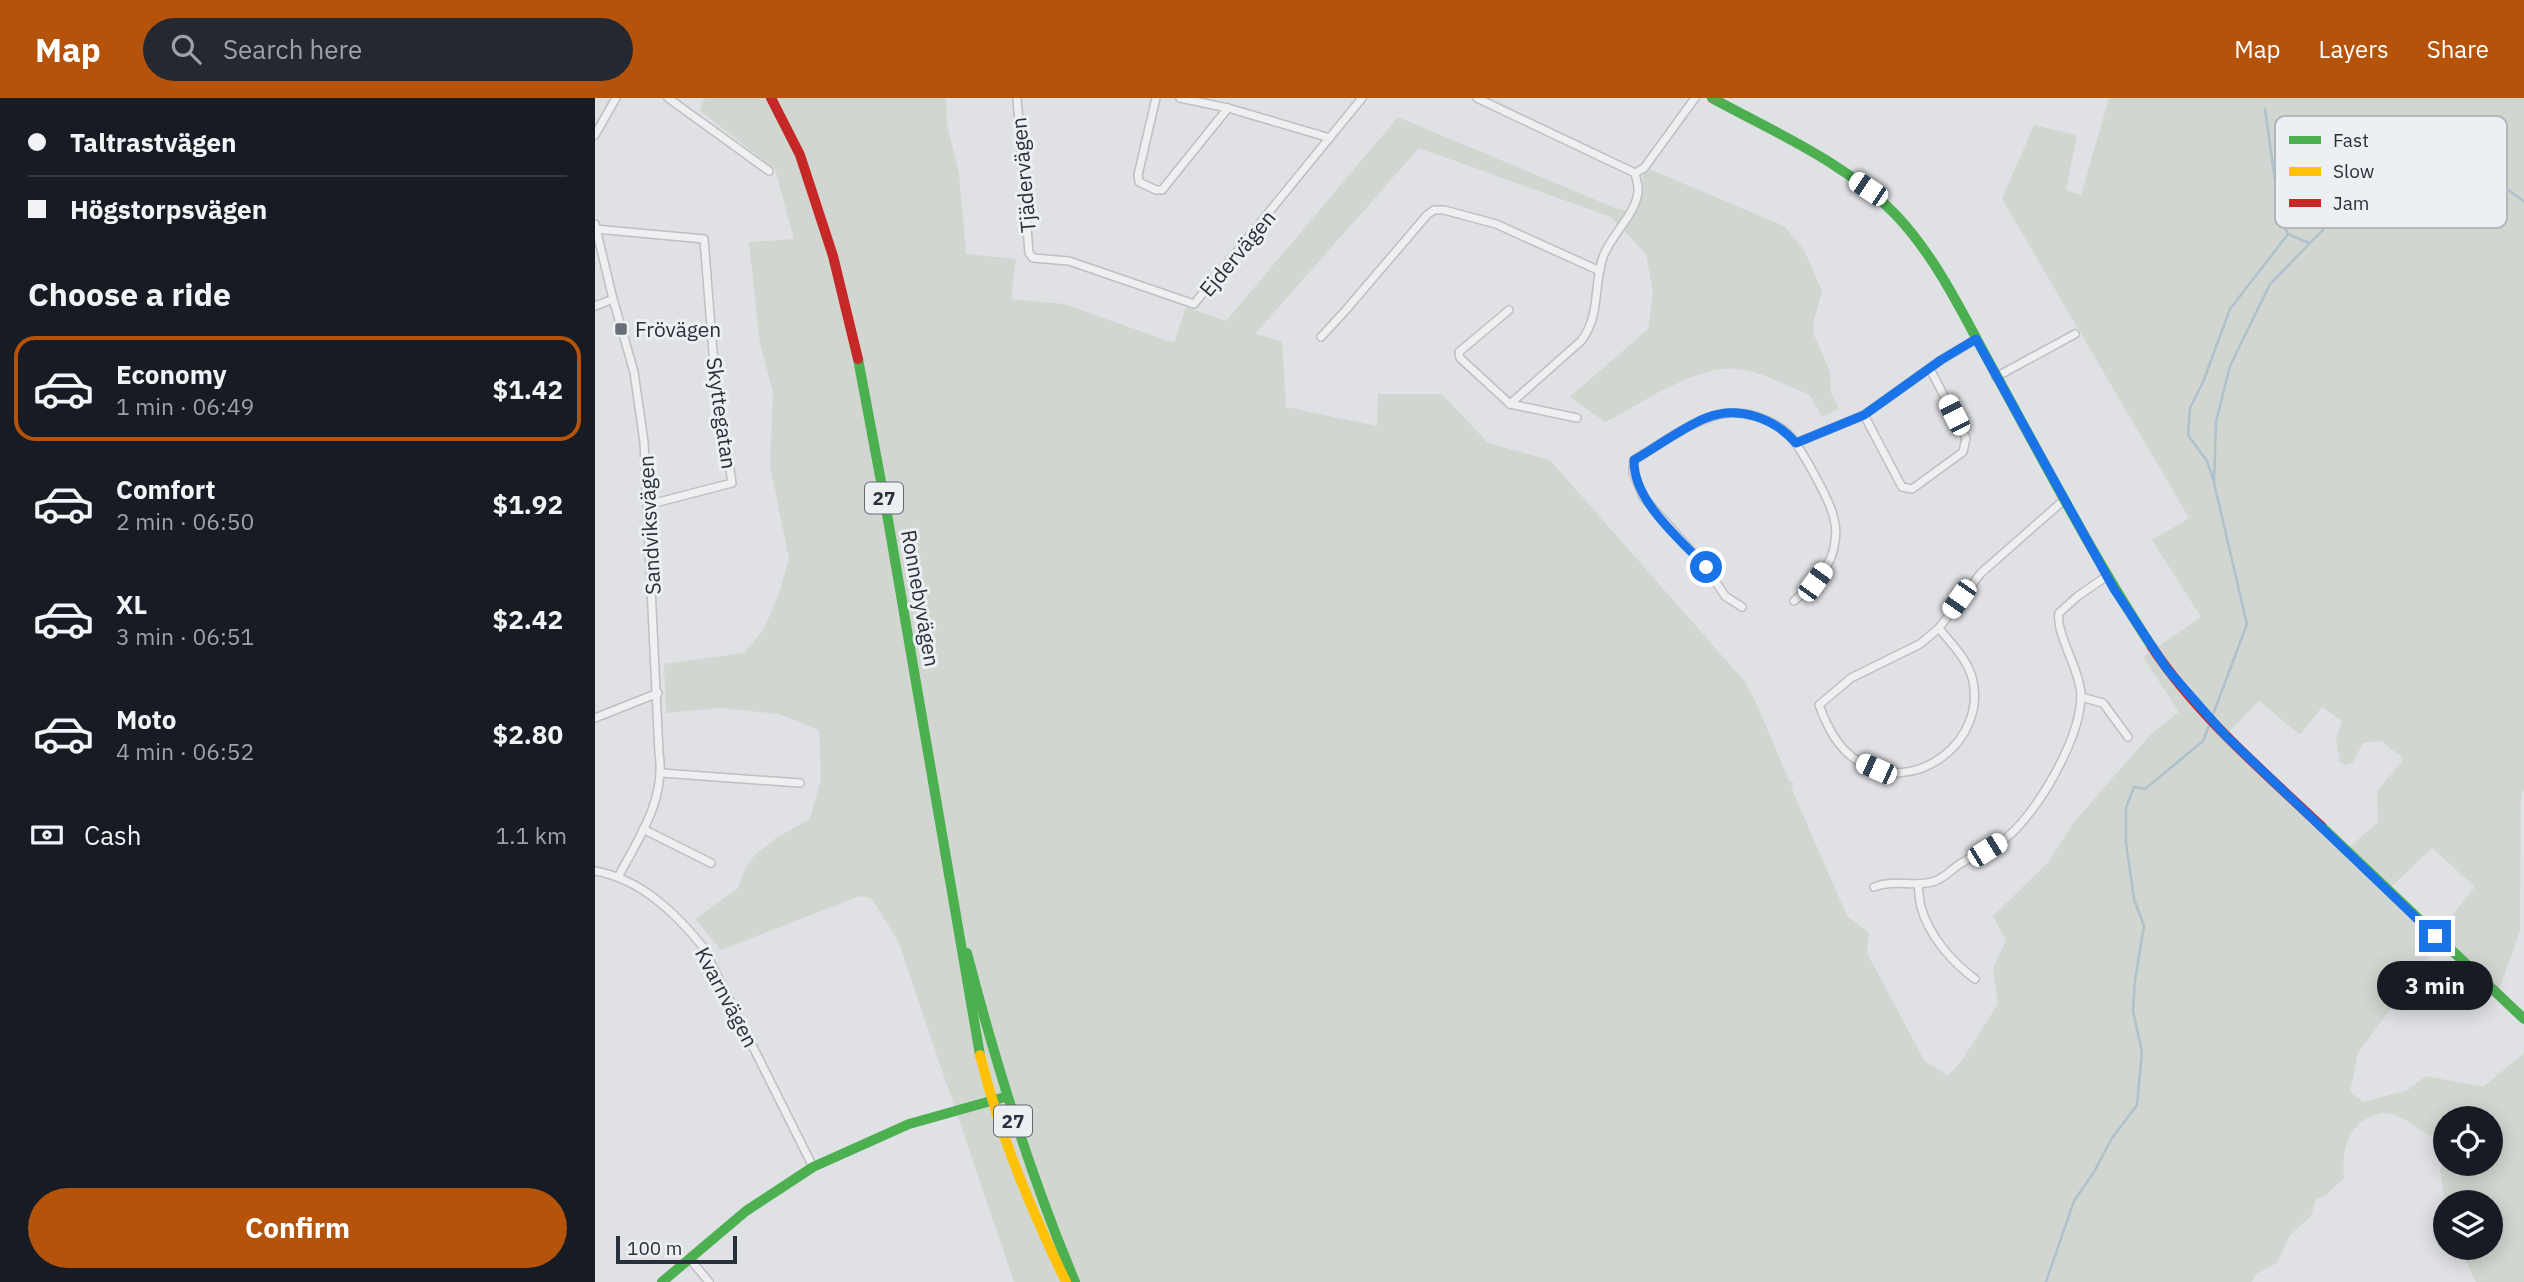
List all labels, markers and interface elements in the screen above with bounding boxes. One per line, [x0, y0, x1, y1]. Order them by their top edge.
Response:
search box [143, 18, 633, 81]
text: Map [35, 28, 101, 71]
icon: search [167, 30, 205, 68]
text: Search here [223, 32, 362, 66]
text: Map [2234, 33, 2281, 65]
text: Layers [2319, 33, 2389, 65]
text: Share [2427, 33, 2489, 65]
street label: Tjädervägen [1004, 116, 1042, 234]
legend [2275, 116, 2507, 228]
text: Taltrastvägen [70, 125, 237, 159]
text: Fast [2333, 128, 2369, 152]
text: Slow [2333, 159, 2374, 183]
car [1845, 169, 1892, 209]
text: Jam [2333, 191, 2369, 215]
text: Högstorpsvägen [70, 192, 267, 226]
street label: Ejdervägen [1193, 204, 1281, 302]
text: Choose a ride [28, 273, 231, 315]
place label: Frövägen [635, 315, 721, 343]
marker: Frövägen [613, 321, 629, 337]
street label: Skyttegatan [700, 355, 744, 471]
icon: car [32, 357, 95, 420]
text: Economy [116, 357, 227, 391]
text: $1.42 [493, 372, 563, 406]
text: 1 min · 06:49 [116, 391, 254, 421]
car [1936, 392, 1973, 438]
street label: Sandviksvägen [631, 455, 667, 595]
icon: car [32, 472, 95, 535]
text: Comfort [116, 472, 215, 506]
road number: 27 [865, 482, 903, 514]
text: $1.92 [493, 487, 563, 521]
text: 2 min · 06:50 [116, 506, 254, 536]
street label: Ronnebyvägen [895, 527, 947, 669]
route start [1690, 551, 1722, 583]
car [1795, 559, 1836, 605]
car [1939, 576, 1980, 622]
icon: car [32, 587, 95, 650]
text: XL [116, 587, 147, 621]
text: $2.42 [493, 602, 563, 636]
text: 3 min · 06:51 [116, 621, 254, 651]
icon: car [32, 702, 95, 765]
text: Moto [116, 702, 176, 736]
text: $2.80 [493, 717, 563, 751]
text: 4 min · 06:52 [116, 736, 254, 766]
car [1853, 751, 1900, 787]
icon: cash [28, 816, 66, 854]
text: Cash [84, 818, 141, 852]
text: 1.1 km [496, 820, 567, 850]
car [1964, 830, 2011, 870]
route end [2419, 920, 2451, 952]
street label: Kvarnvägen [689, 942, 765, 1052]
callout: 3 min [2377, 960, 2493, 1010]
text: 3 min [2405, 970, 2465, 1000]
road number: 27 [994, 1105, 1032, 1136]
map controls [2433, 1106, 2503, 1260]
button: locate [2433, 1106, 2503, 1176]
button: Confirm [28, 1188, 567, 1268]
button: layers [2433, 1190, 2503, 1260]
scale bar [616, 1233, 737, 1265]
text: 100 m [627, 1236, 682, 1260]

